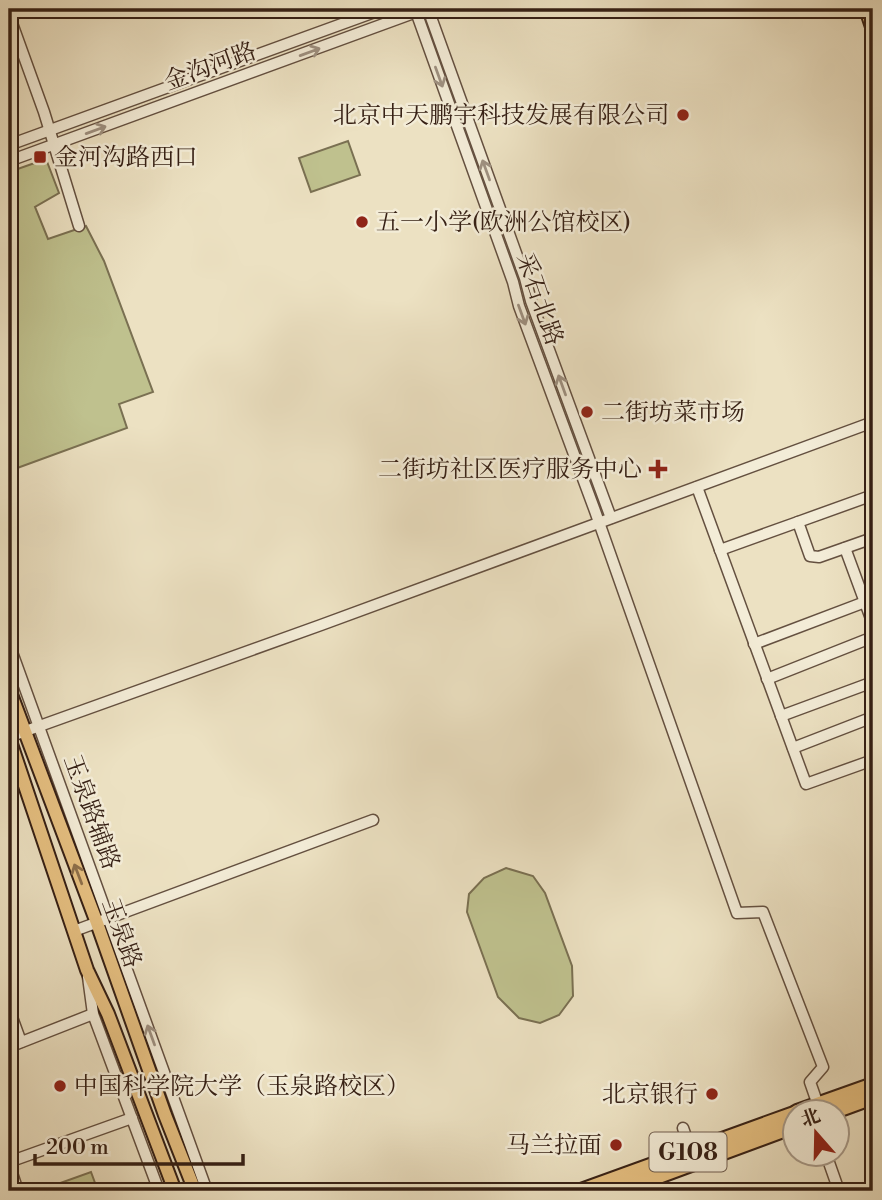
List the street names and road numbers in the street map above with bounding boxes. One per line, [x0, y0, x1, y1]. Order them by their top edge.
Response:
street label: 金沟河路 [160, 36, 261, 97]
street label: 采石北路 [509, 249, 569, 350]
street label: 玉泉路辅路 [56, 751, 126, 874]
street label: 玉泉路 [95, 894, 147, 972]
road number: G108 [650, 1133, 726, 1172]

